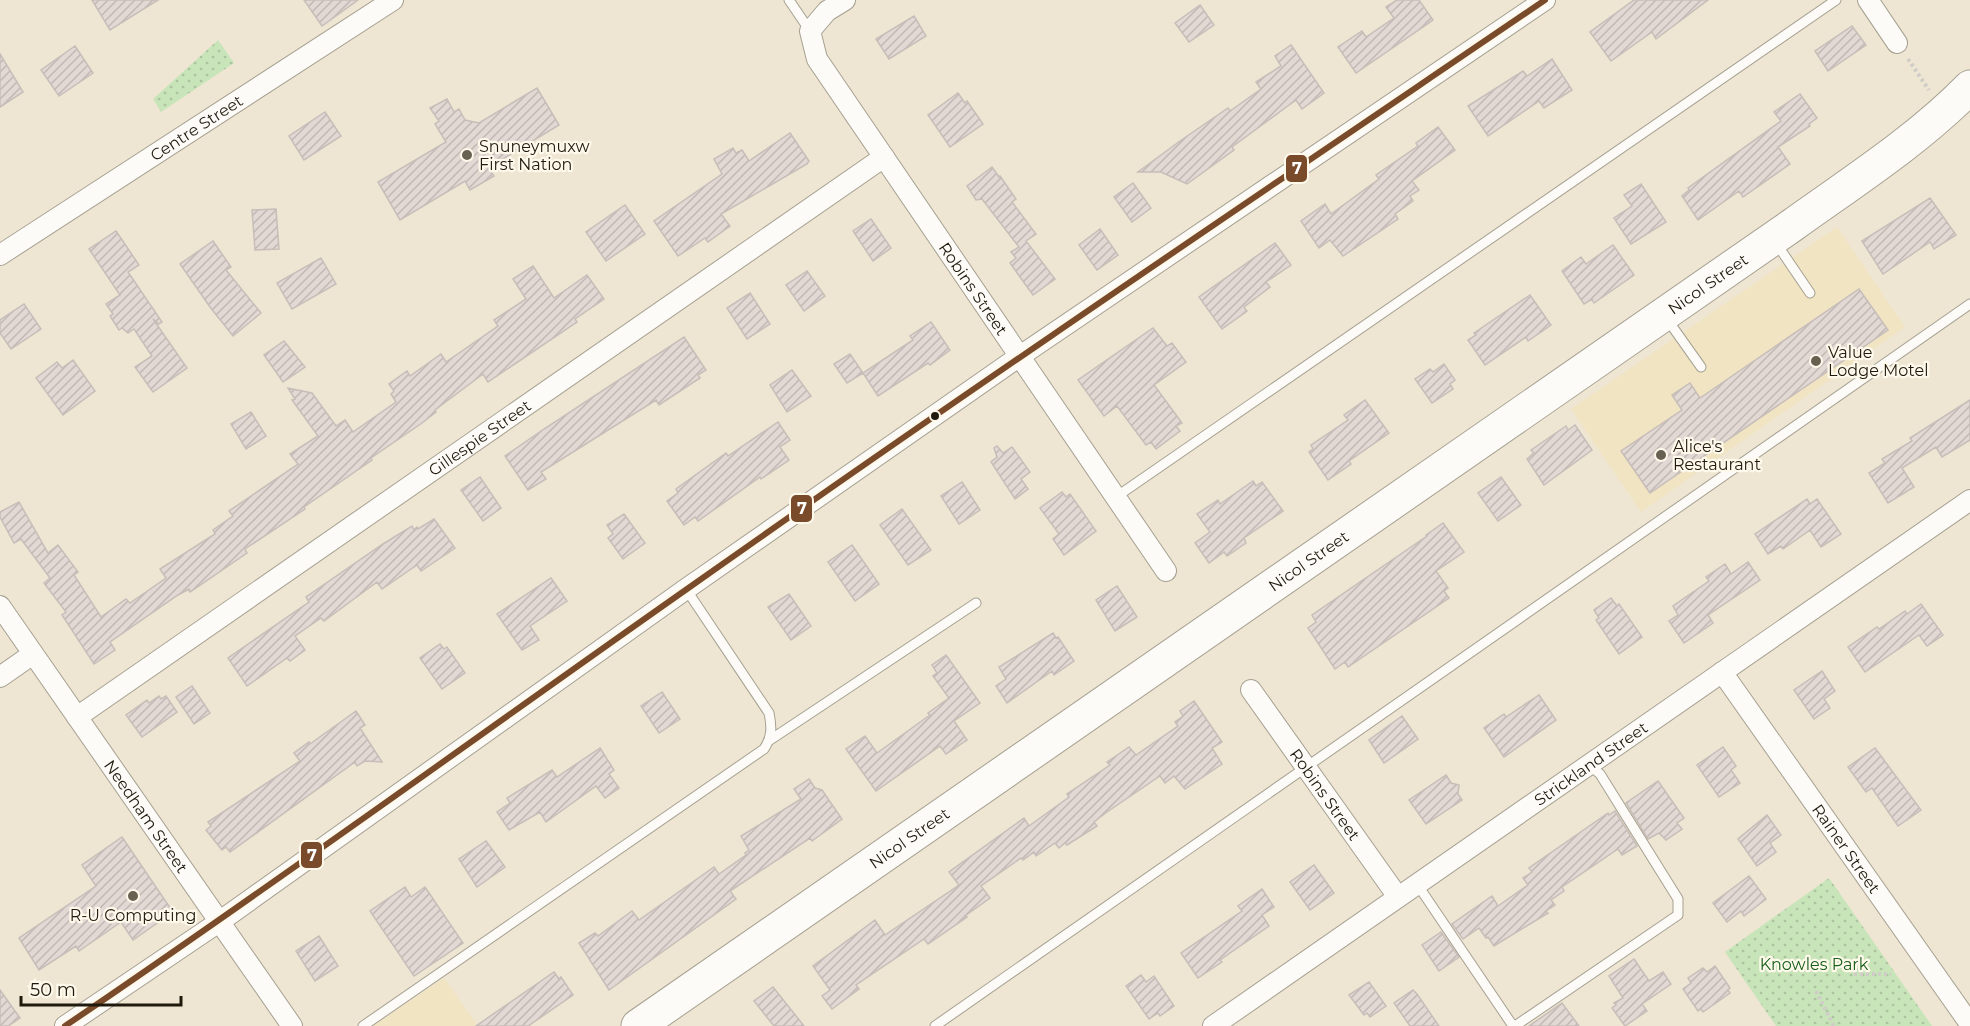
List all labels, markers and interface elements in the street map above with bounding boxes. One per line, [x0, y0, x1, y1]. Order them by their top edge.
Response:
street label: Centre Street [146, 90, 247, 165]
place label: Snuneymuxw First Nation [479, 137, 589, 174]
marker: Snuneymuxw First Nation [460, 148, 474, 162]
line badge: 7 [1285, 154, 1308, 183]
text: 7 [1292, 159, 1302, 178]
street label: Robins Street [935, 239, 1012, 339]
street label: Nicol Street [1664, 249, 1752, 318]
place label: Value Lodge Motel [1828, 343, 1928, 380]
marker: Value Lodge Motel [1809, 354, 1823, 368]
street label: Gillespie Street [425, 395, 535, 480]
unlabelled marker [929, 410, 941, 422]
place label: Alice's Restaurant [1673, 437, 1761, 474]
marker: Alice's Restaurant [1654, 448, 1668, 462]
line badge: 7 [790, 494, 813, 523]
text: 7 [797, 499, 807, 518]
street label: Nicol Street [1265, 526, 1353, 595]
street label: Strickland Street [1531, 717, 1651, 809]
street label: Robins Street [1286, 745, 1364, 844]
street label: Needham Street [100, 756, 192, 877]
street label: Rainer Street [1808, 800, 1885, 897]
street label: Nicol Street [865, 803, 953, 872]
line badge: 7 [300, 841, 323, 869]
text: 7 [307, 846, 317, 865]
marker: R-U Computing [126, 889, 140, 903]
place label: R-U Computing [70, 906, 196, 925]
park label: Knowles Park [1760, 955, 1869, 974]
scale bar [21, 969, 182, 1007]
text: 50 m [30, 979, 76, 1001]

